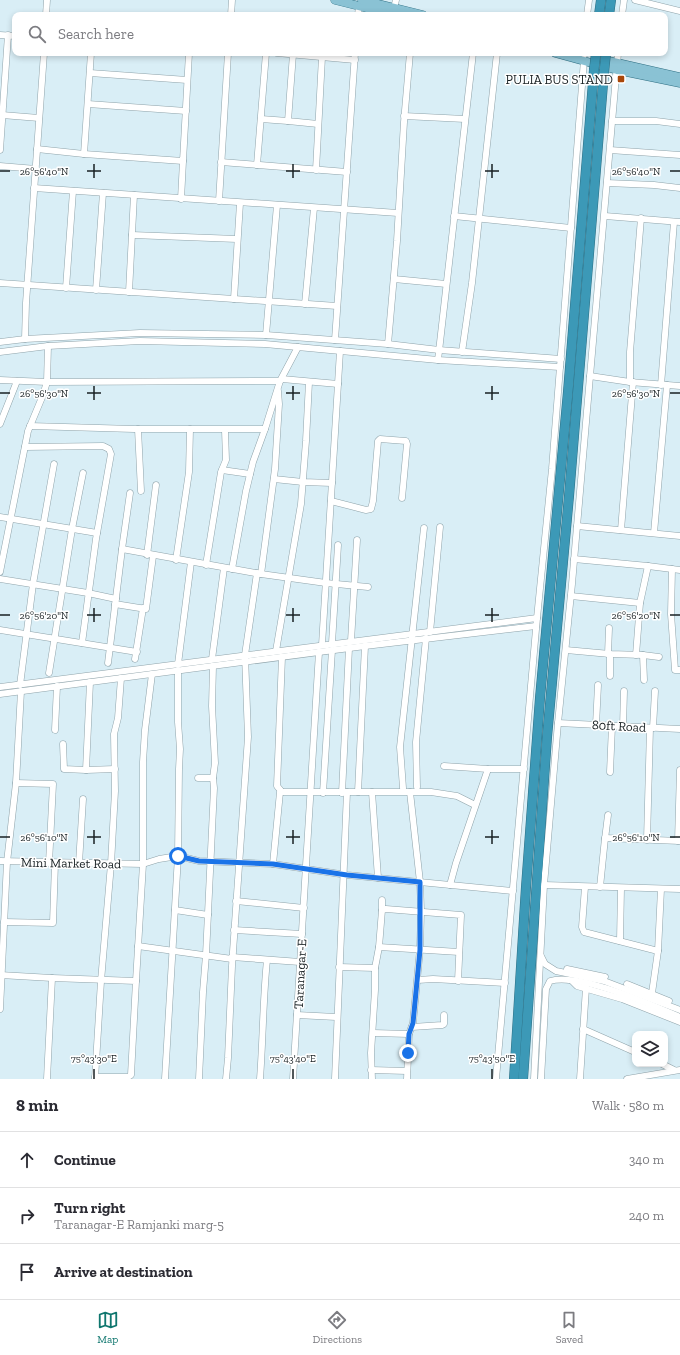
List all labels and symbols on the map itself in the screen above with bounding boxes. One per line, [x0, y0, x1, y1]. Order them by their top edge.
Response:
place label: PULIA BUS STAND [506, 72, 613, 87]
marker: PULIA BUS STAND [616, 74, 626, 84]
text: 26°56'40"N [20, 166, 69, 178]
text: 26°56'40"N [612, 166, 661, 178]
text: 26°56'30"N [20, 388, 69, 400]
text: 26°56'30"N [612, 388, 661, 400]
text: 26°56'20"N [20, 610, 69, 622]
text: 26°56'20"N [612, 610, 661, 622]
street label: 80ft Road [591, 717, 647, 735]
text: 26°56'10"N [20, 832, 68, 844]
text: 26°56'10"N [612, 832, 660, 844]
route start [169, 847, 187, 865]
street label: Mini Market Road [21, 855, 121, 871]
street label: Taranagar-E [291, 938, 309, 1009]
route end [399, 1044, 417, 1062]
text: 75°43'30"E [71, 1053, 117, 1065]
text: 75°43'40"E [270, 1053, 316, 1065]
text: 75°43'50"E [469, 1053, 515, 1065]

